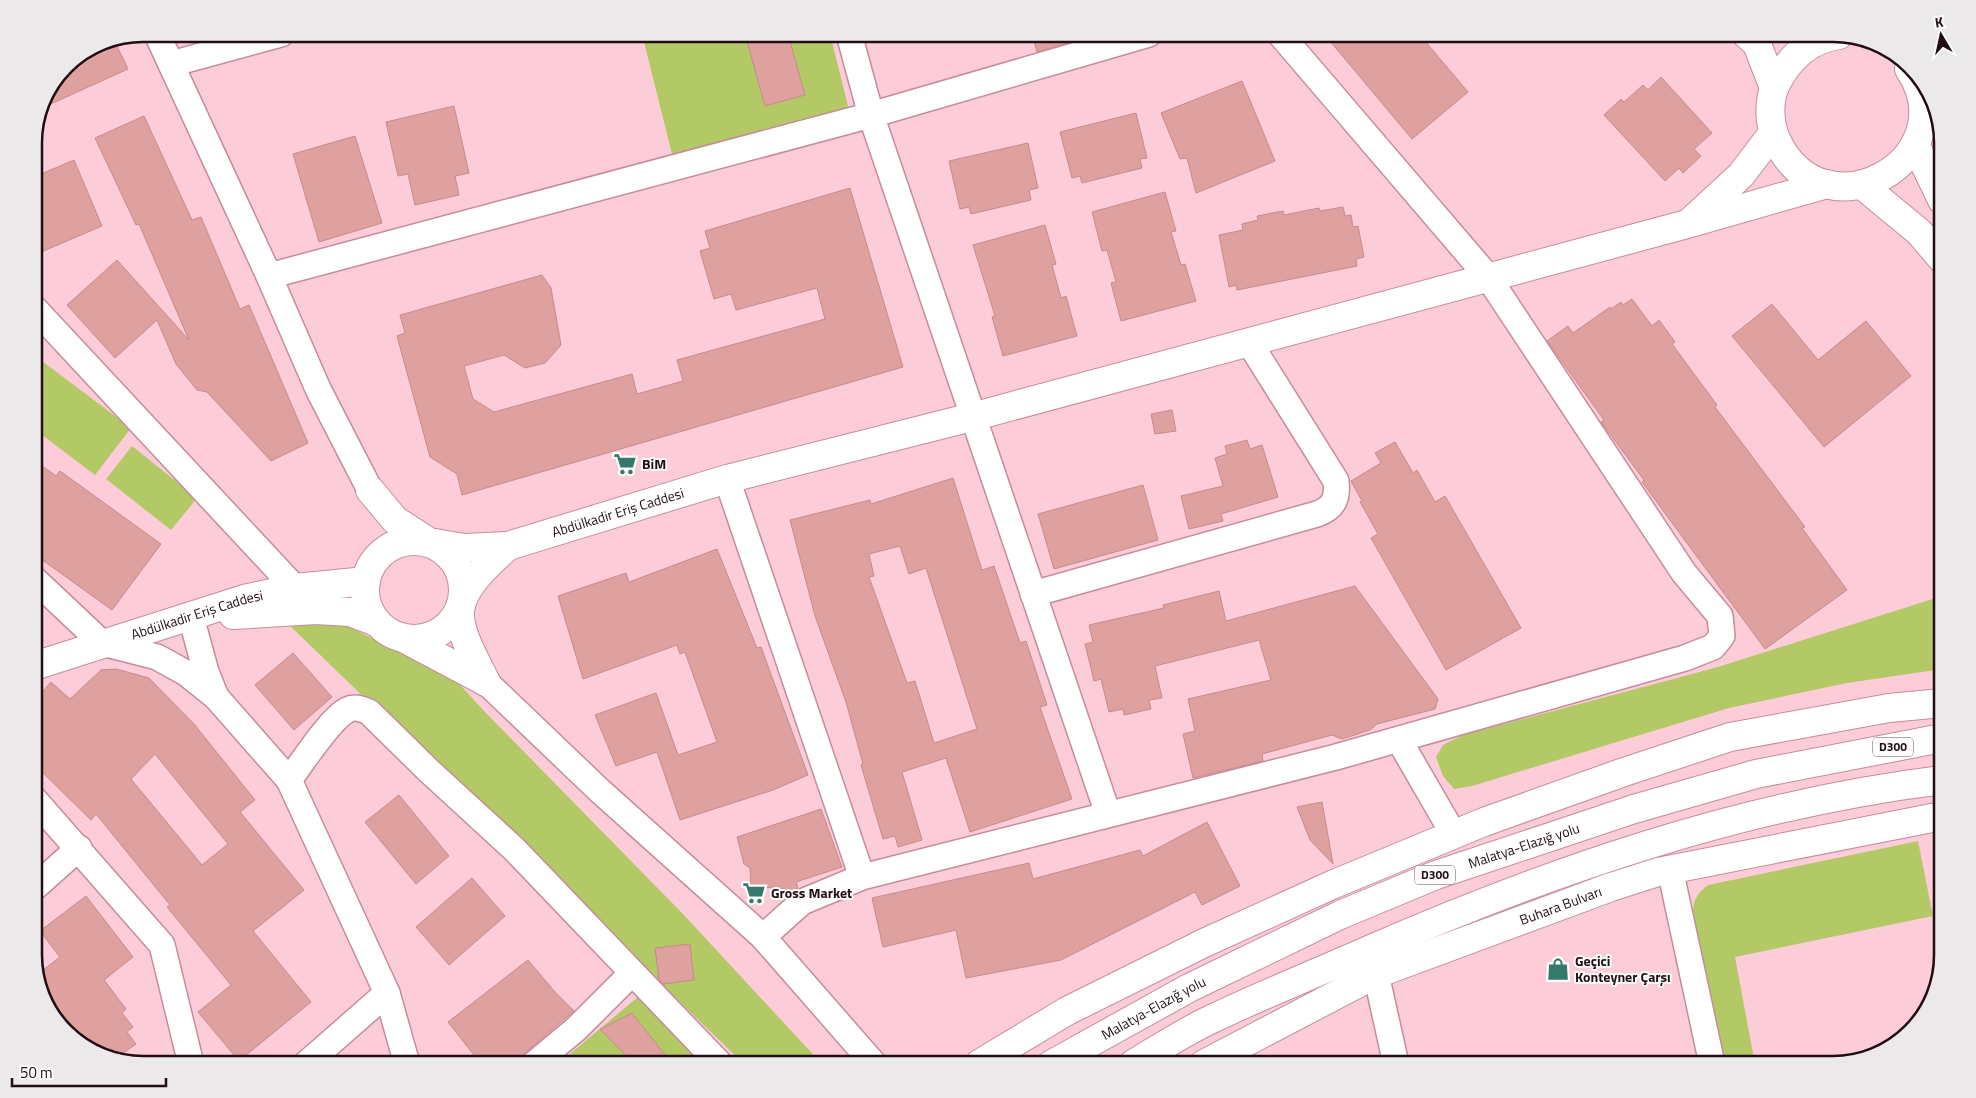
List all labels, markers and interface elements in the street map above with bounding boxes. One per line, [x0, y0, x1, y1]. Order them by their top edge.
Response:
north arrow [1916, 10, 1966, 60]
text: K [1933, 11, 1945, 33]
supermarket icon: BiM [612, 451, 638, 477]
place label: BiM [642, 453, 666, 474]
street label: Abdülkadir Eriş Caddesi [549, 482, 686, 542]
street label: Abdülkadir Eriş Caddesi [128, 584, 265, 644]
road number: D300 [1873, 738, 1913, 756]
street label: Malatya-Elazığ yolu [1465, 817, 1582, 874]
road number: D300 [1415, 866, 1455, 884]
supermarket icon: Gross Market [741, 880, 767, 906]
street label: Buhara Bulvarı [1516, 880, 1605, 930]
place label: Gross Market [771, 882, 852, 903]
place label: Geçici Konteyner Çarşı [1575, 950, 1671, 987]
shop icon: Geçici Konteyner Çarşı [1545, 956, 1571, 982]
street label: Malatya-Elazığ yolu [1097, 971, 1209, 1045]
scale bar [12, 1056, 166, 1088]
text: 50 m [20, 1061, 53, 1084]

